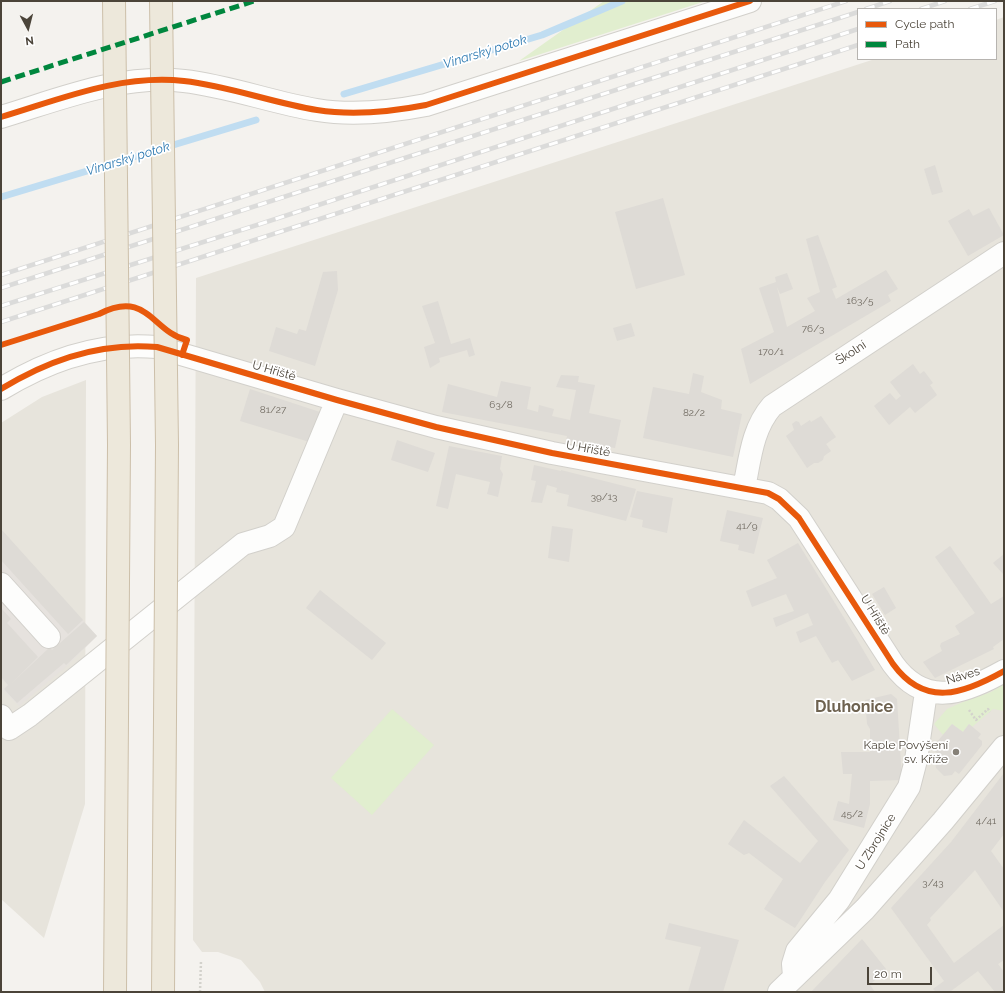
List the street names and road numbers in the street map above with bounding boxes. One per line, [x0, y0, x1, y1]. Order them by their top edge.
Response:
street label: Školní [833, 338, 869, 368]
street label: U Hřiště [251, 358, 297, 384]
street label: U Hřiště [565, 438, 611, 460]
street label: U Hřiště [857, 592, 893, 638]
street label: Náves [944, 664, 982, 688]
street label: U Zbrojnice [853, 811, 899, 873]

